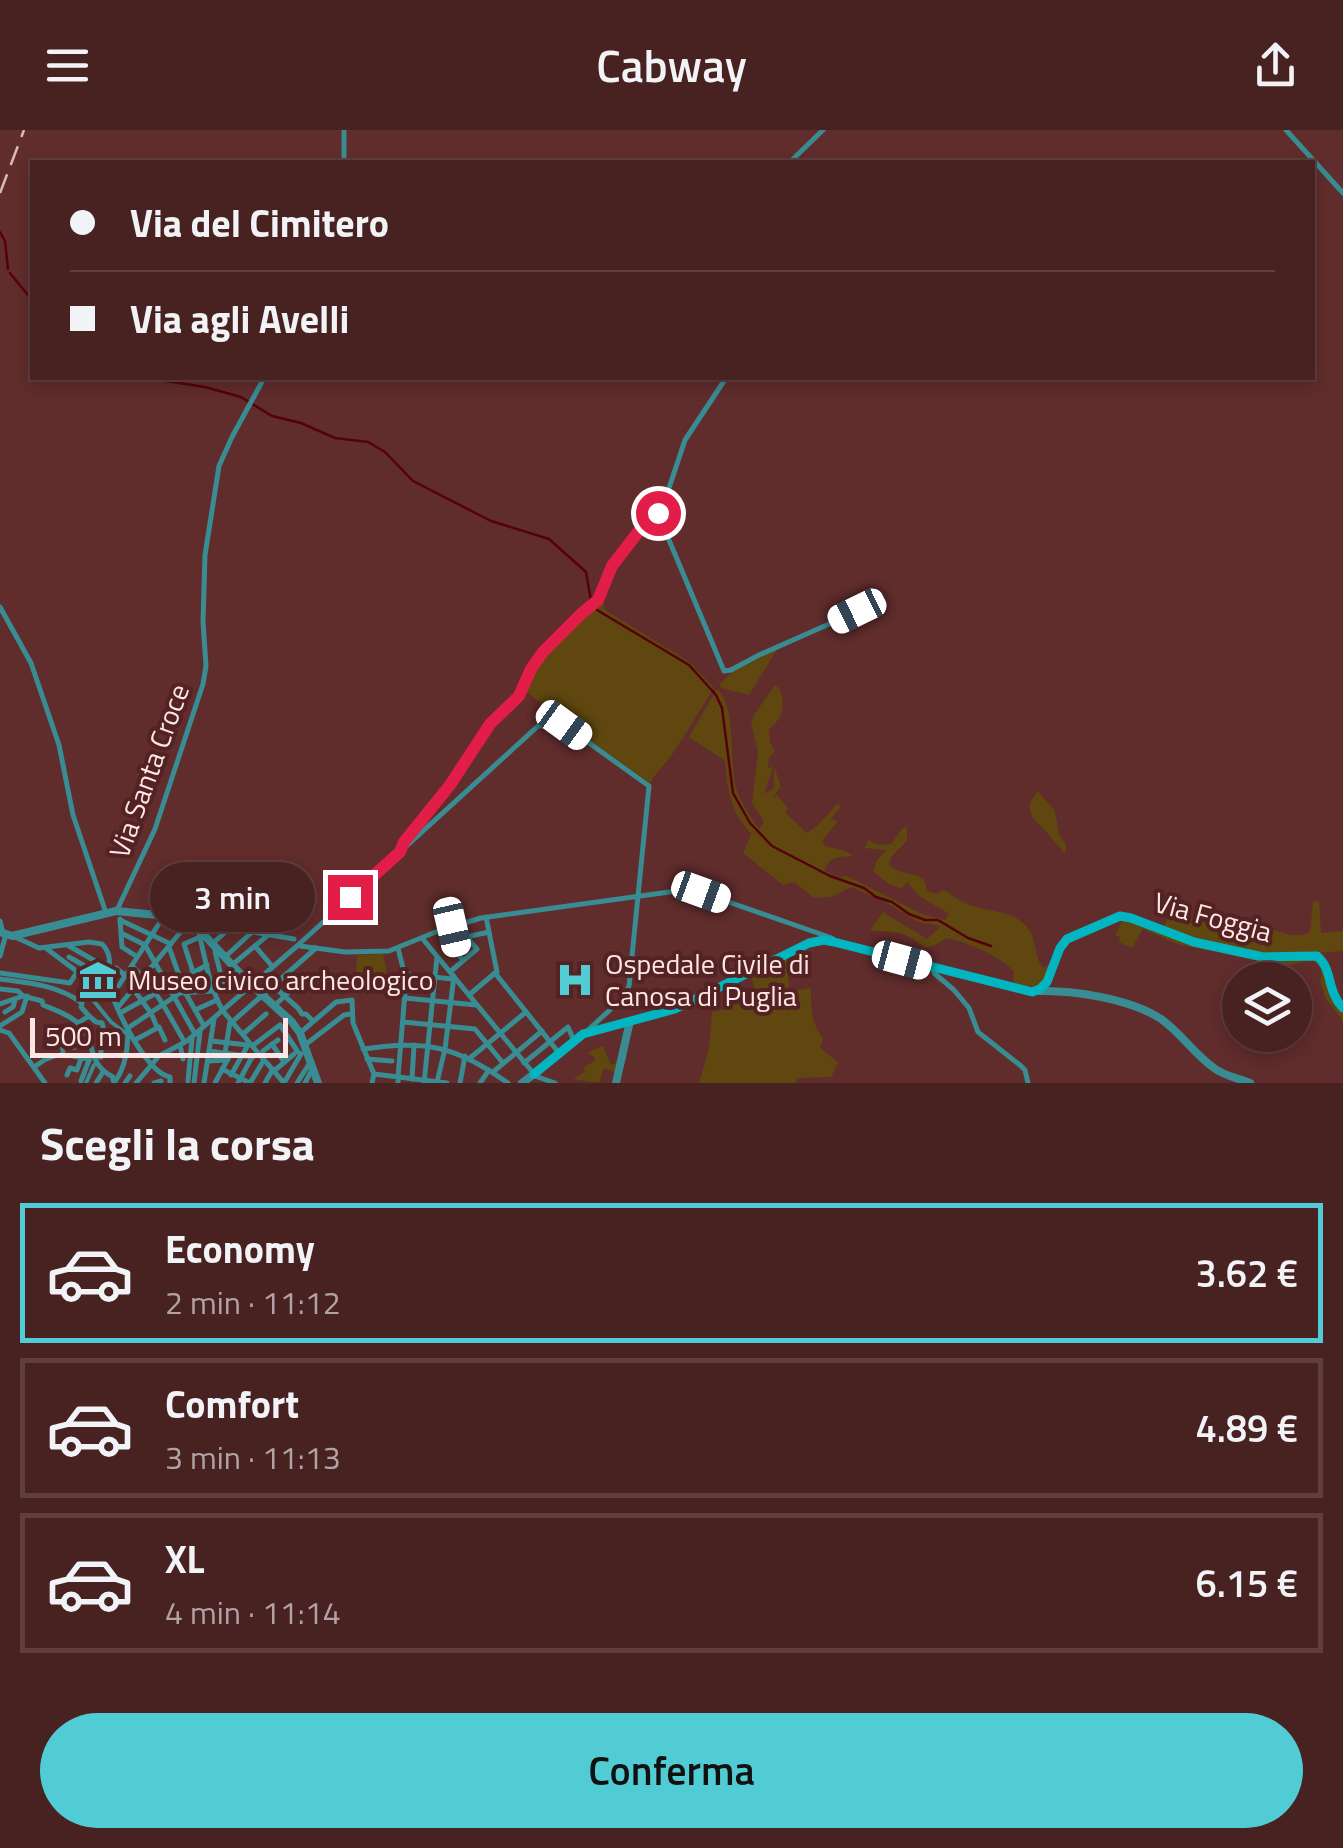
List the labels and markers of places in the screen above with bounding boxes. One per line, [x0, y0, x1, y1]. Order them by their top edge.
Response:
place label: Ospedale Civile di Canosa di Puglia [605, 942, 810, 1017]
place label: Museo civico archeologico [128, 958, 434, 1001]
museum icon: Museo civico archeologico [77, 959, 119, 1001]
hospital icon: Ospedale Civile di Canosa di Puglia [554, 959, 596, 1001]

